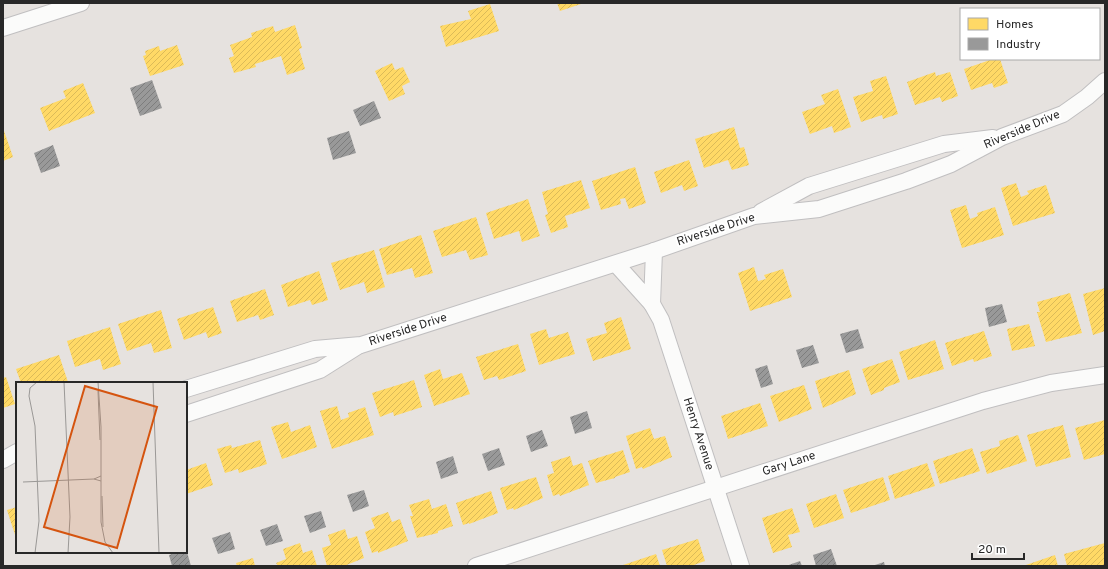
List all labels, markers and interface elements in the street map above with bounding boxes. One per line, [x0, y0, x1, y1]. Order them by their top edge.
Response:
legend [960, 8, 1100, 60]
text: Homes [996, 17, 1033, 33]
text: Industry [996, 37, 1041, 53]
street label: Riverside Drive [981, 107, 1063, 153]
street label: Riverside Drive [675, 210, 757, 250]
street label: Riverside Drive [367, 310, 449, 350]
inset map [16, 382, 187, 553]
street label: Henry Avenue [679, 396, 717, 472]
street label: Gary Lane [760, 448, 818, 480]
scale bar [972, 535, 1024, 561]
text: 20 m [978, 542, 1006, 558]

